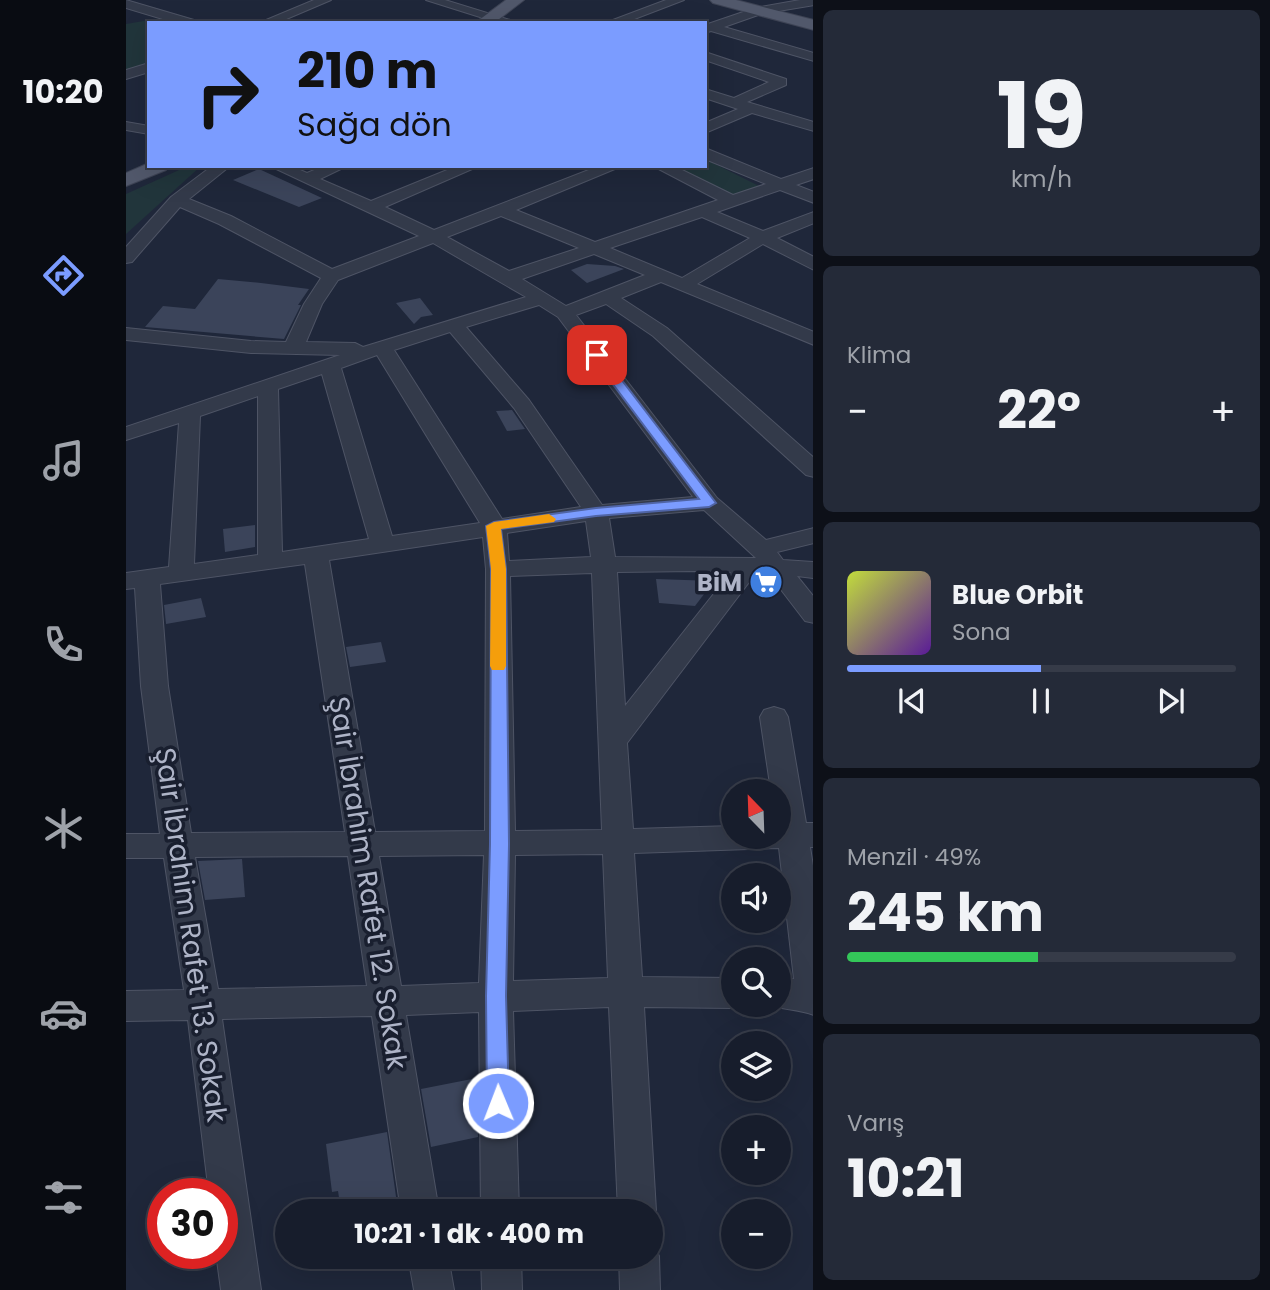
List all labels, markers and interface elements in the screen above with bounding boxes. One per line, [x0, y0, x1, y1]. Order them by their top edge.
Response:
text: 210 m [297, 37, 438, 105]
icon: right [182, 49, 273, 140]
text: 19 [996, 52, 1087, 180]
text: 10:20 [22, 69, 104, 114]
text: Sağa dön [297, 102, 452, 147]
text: km/h [1011, 163, 1072, 195]
icon: directions [39, 251, 88, 300]
pin [567, 325, 627, 385]
icon: arrive [578, 336, 616, 374]
text: Klima [847, 339, 911, 371]
text: 22° [997, 374, 1081, 447]
text: − [847, 385, 868, 438]
text: + [1210, 385, 1236, 438]
icon: music [39, 436, 88, 485]
supermarket icon: BiM [747, 563, 785, 601]
place label: BiM [697, 566, 742, 599]
text: Blue Orbit [952, 577, 1083, 613]
text: Sona [952, 616, 1011, 648]
icon: phone [39, 620, 88, 669]
icon: previous [893, 682, 931, 720]
icon: pause [1022, 682, 1060, 720]
icon: next [1152, 682, 1190, 720]
street label: Şair İbrahim Rafet 12. Sokak [319, 694, 417, 1073]
street label: Şair İbrahim Rafet 13. Sokak [145, 745, 237, 1125]
north arrow [721, 779, 791, 849]
map controls [721, 779, 791, 1269]
icon: climate [39, 804, 88, 853]
text: Menzil · 49% [847, 841, 981, 873]
button: sound [721, 863, 791, 933]
text: 245 km [847, 876, 1044, 949]
button: search [721, 947, 791, 1017]
icon: car [39, 989, 88, 1038]
button: layers [721, 1031, 791, 1101]
position arrow [461, 1066, 535, 1140]
text: Varış [847, 1107, 904, 1139]
button: + [721, 1115, 791, 1185]
text: 10:21 [847, 1142, 964, 1215]
icon: filters [39, 1173, 88, 1222]
speed limit sign: 30 [147, 1178, 238, 1269]
button: − [721, 1199, 791, 1269]
text: 10:21 · 1 dk · 400 m [354, 1216, 584, 1252]

